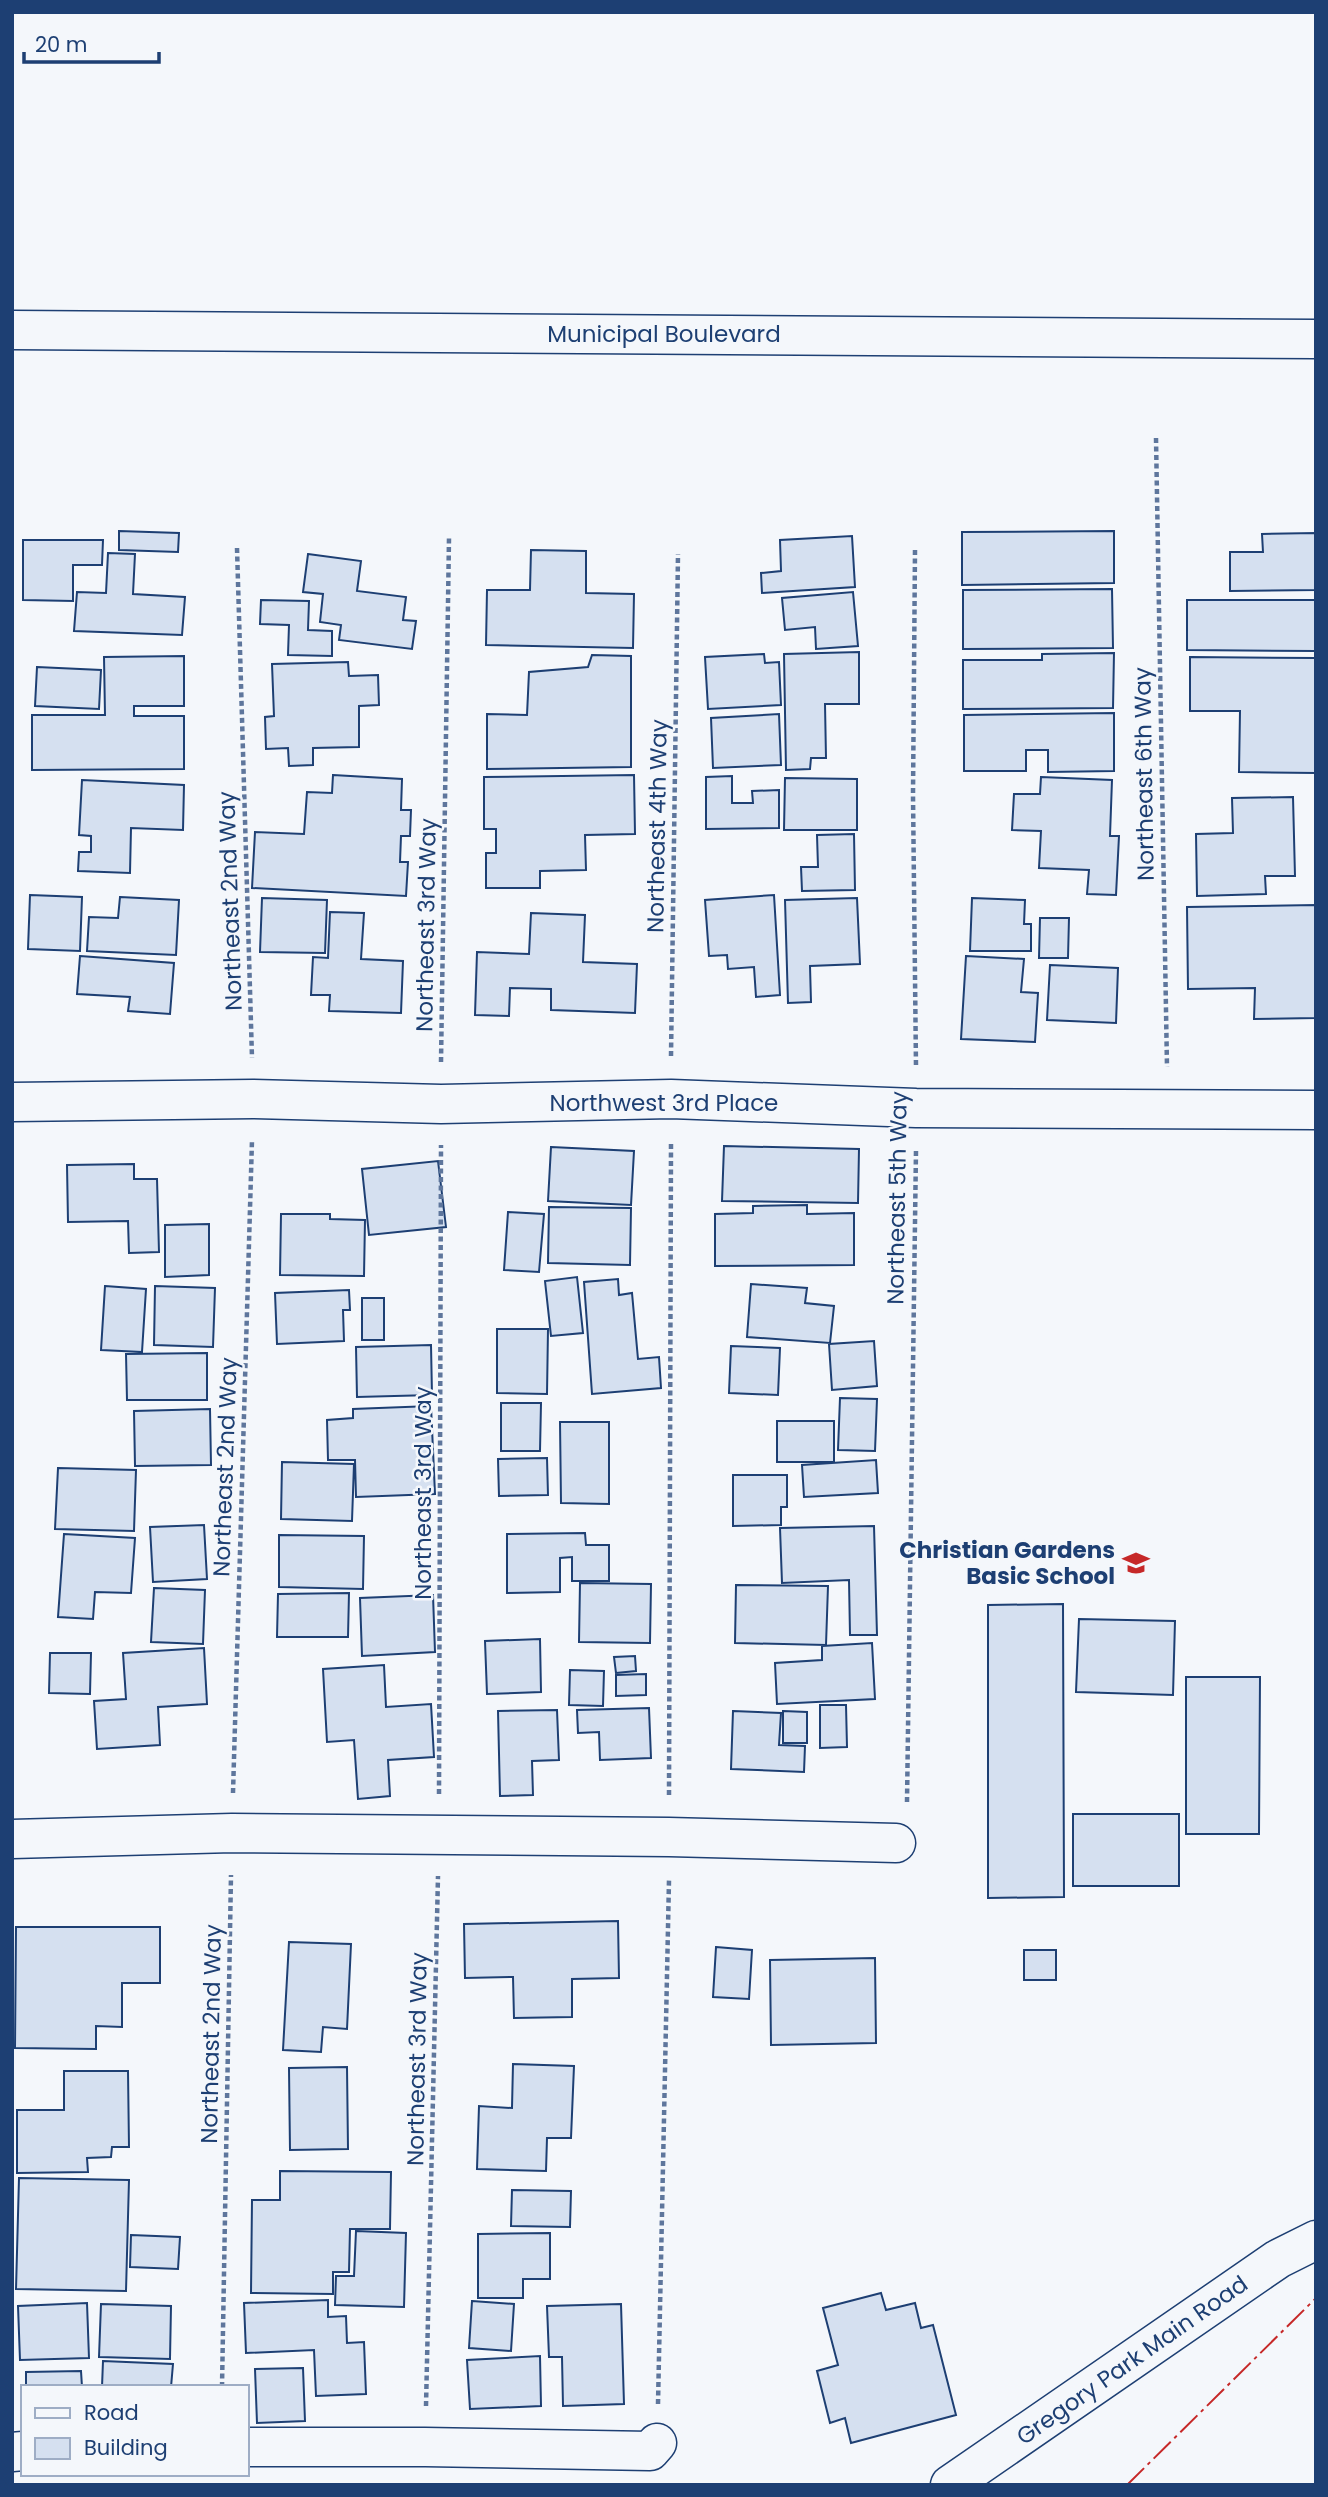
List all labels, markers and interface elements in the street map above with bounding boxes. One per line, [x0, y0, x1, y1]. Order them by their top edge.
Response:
scale bar [24, 21, 159, 65]
text: 20 m [35, 30, 88, 59]
street label: Municipal Boulevard [547, 318, 781, 350]
street label: Northeast 6th Way [1126, 667, 1162, 881]
street label: Northeast 4th Way [639, 719, 675, 933]
street label: Northeast 2nd Way [210, 791, 250, 1011]
street label: Northeast 3rd Way [408, 818, 444, 1032]
street label: Northwest 3rd Place [550, 1087, 778, 1119]
street label: Northeast 5th Way [879, 1091, 915, 1305]
street label: Northeast 2nd Way [205, 1357, 245, 1577]
street label: Northeast 3rd Way [407, 1386, 439, 1600]
place label: Christian Gardens Basic School [899, 1534, 1115, 1592]
school or university icon: Christian Gardens Basic School [1121, 1548, 1151, 1578]
street label: Northeast 2nd Way [193, 1924, 229, 2144]
street label: Northeast 3rd Way [399, 1952, 435, 2166]
street label: Gregory Park Main Road [1010, 2268, 1254, 2452]
legend [21, 2385, 248, 2476]
text: Road [84, 2398, 139, 2427]
text: Building [84, 2433, 168, 2462]

